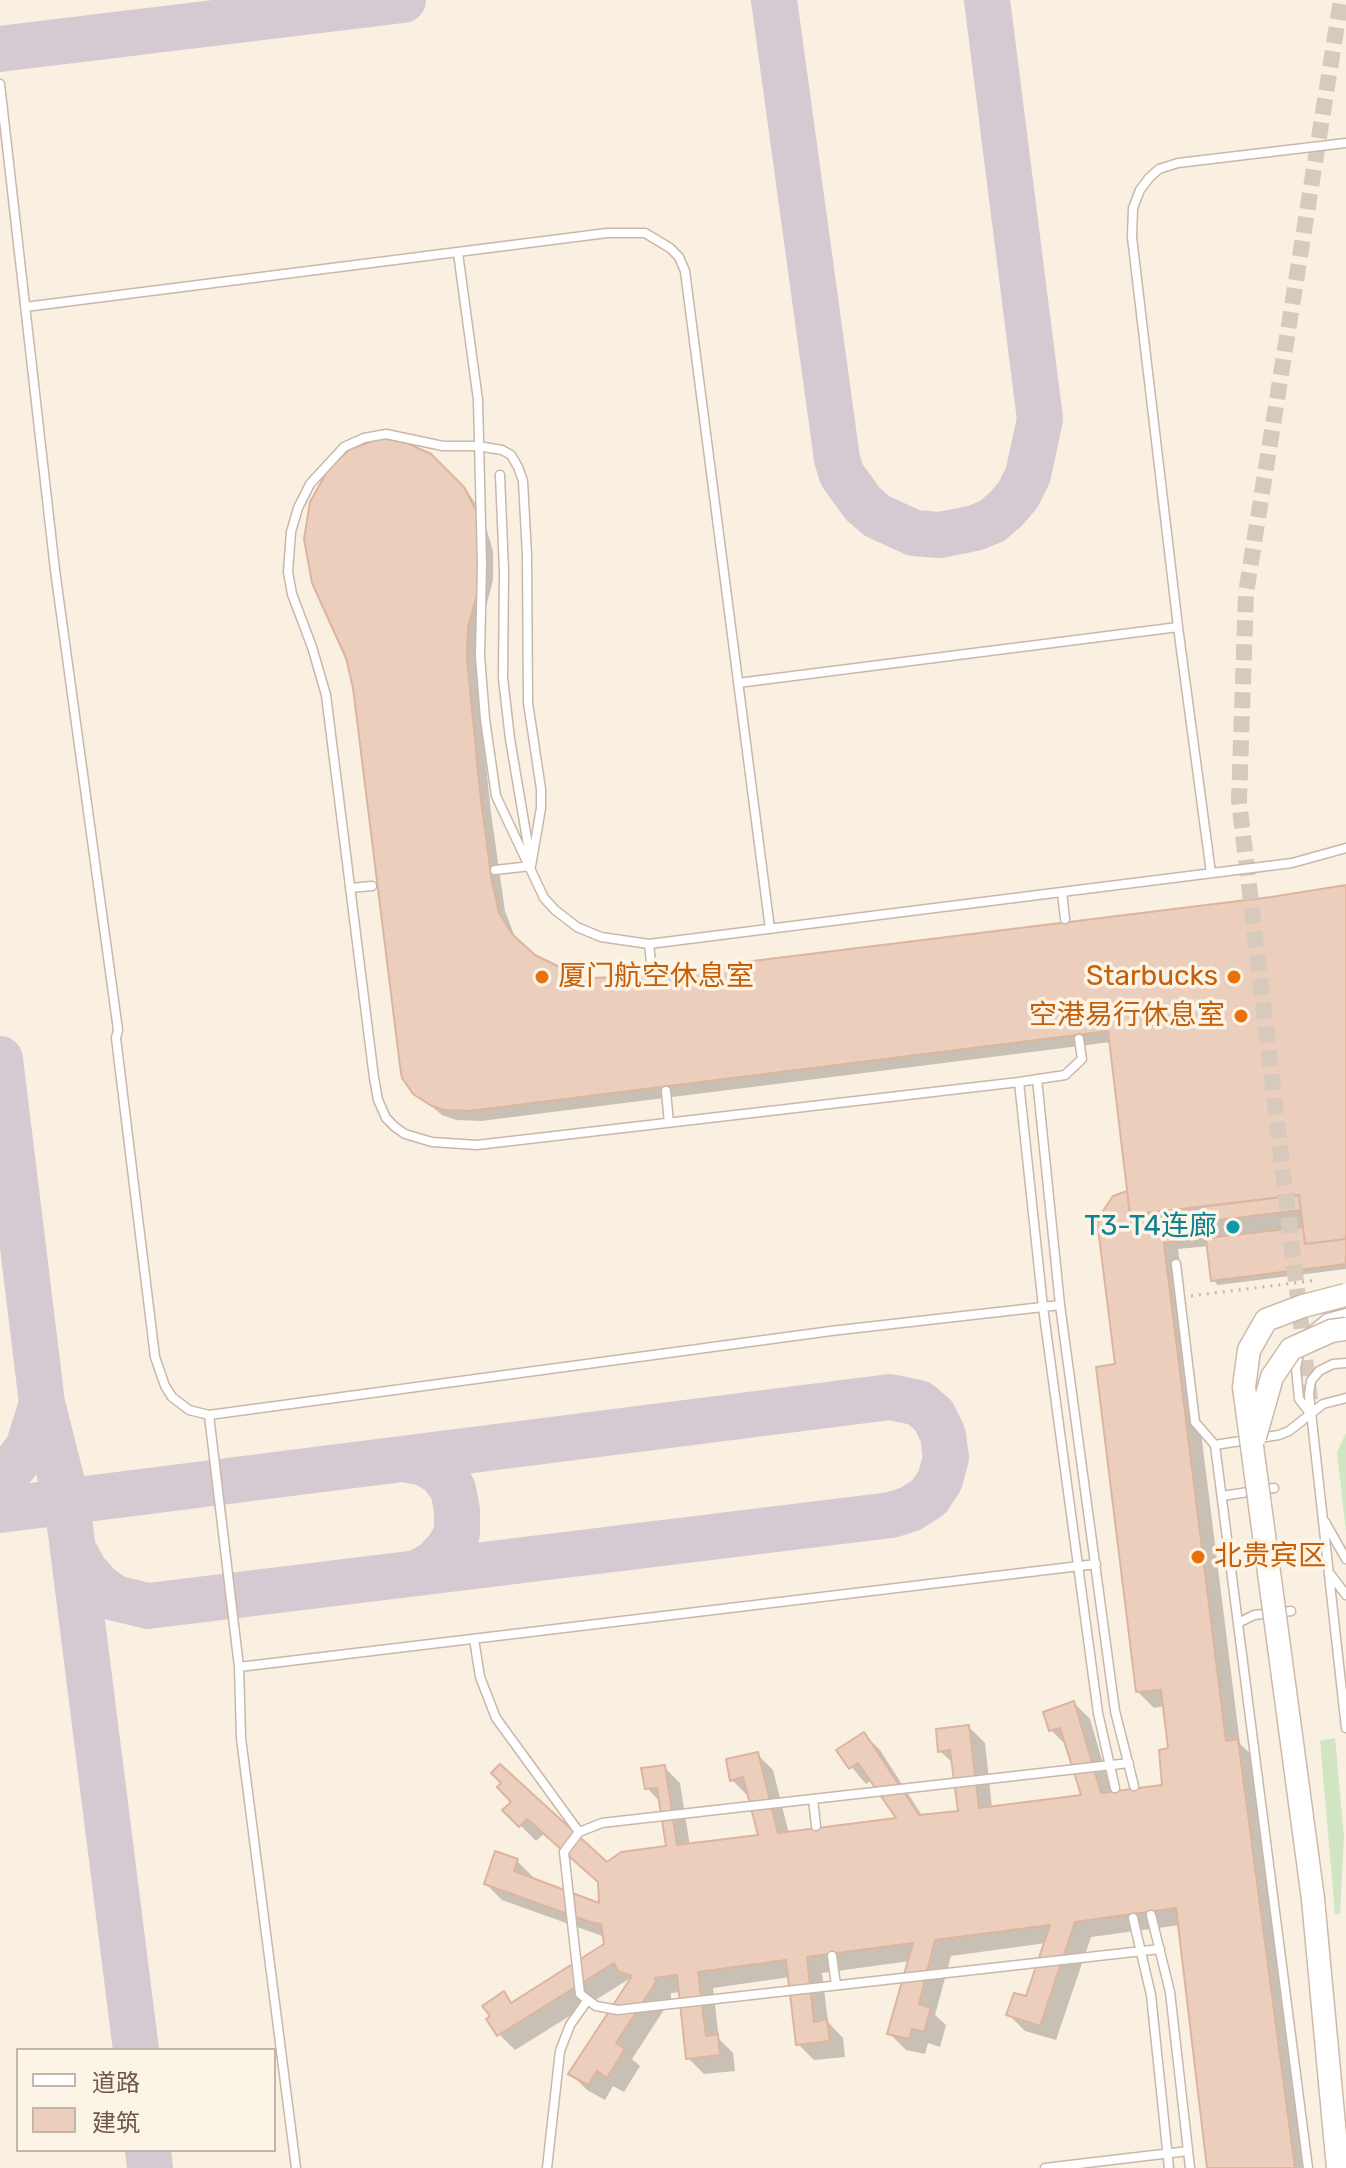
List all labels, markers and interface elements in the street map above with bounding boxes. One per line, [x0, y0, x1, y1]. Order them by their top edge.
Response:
place label: 厦门航空休息室 [558, 960, 754, 994]
place label: Starbucks [1086, 960, 1218, 994]
marker: 厦门航空休息室 [533, 968, 551, 986]
marker: Starbucks [1225, 968, 1243, 986]
place label: 空港易行休息室 [1029, 999, 1225, 1033]
marker: 空港易行休息室 [1232, 1007, 1250, 1025]
place label: T3-T4连廊 [1084, 1210, 1217, 1244]
marker: T3-T4连廊 [1224, 1218, 1242, 1236]
place label: 北贵宾区 [1214, 1540, 1326, 1574]
marker: 北贵宾区 [1189, 1548, 1207, 1566]
legend [16, 2048, 276, 2152]
text: 道路 [92, 2069, 140, 2097]
text: 建筑 [92, 2109, 140, 2137]

